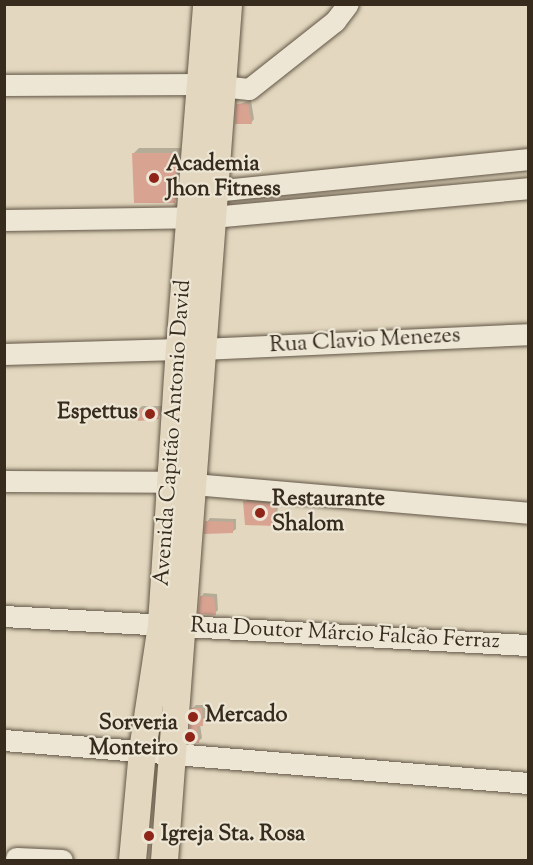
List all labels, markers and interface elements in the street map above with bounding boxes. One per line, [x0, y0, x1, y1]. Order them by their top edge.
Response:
place label: Academia Jhon Fitness [166, 152, 281, 204]
marker: Academia Jhon Fitness [147, 171, 161, 185]
street label: Avenida Capitão Antonio David [150, 279, 198, 587]
street label: Rua Clavio Menezes [269, 324, 461, 360]
place label: Espettus [57, 401, 138, 427]
marker: Espettus [143, 407, 157, 421]
place label: Restaurante Shalom [272, 487, 385, 538]
marker: Restaurante Shalom [253, 506, 267, 520]
street label: Rua Doutor Márcio Falcão Ferraz [190, 614, 500, 656]
place label: Mercado [205, 704, 287, 730]
marker: Mercado [186, 710, 200, 724]
place label: Sorveria Monteiro [89, 711, 178, 762]
marker: Sorveria Monteiro [183, 730, 197, 744]
place label: Igreja Sta. Rosa [161, 823, 305, 849]
marker: Igreja Sta. Rosa [142, 829, 156, 843]

